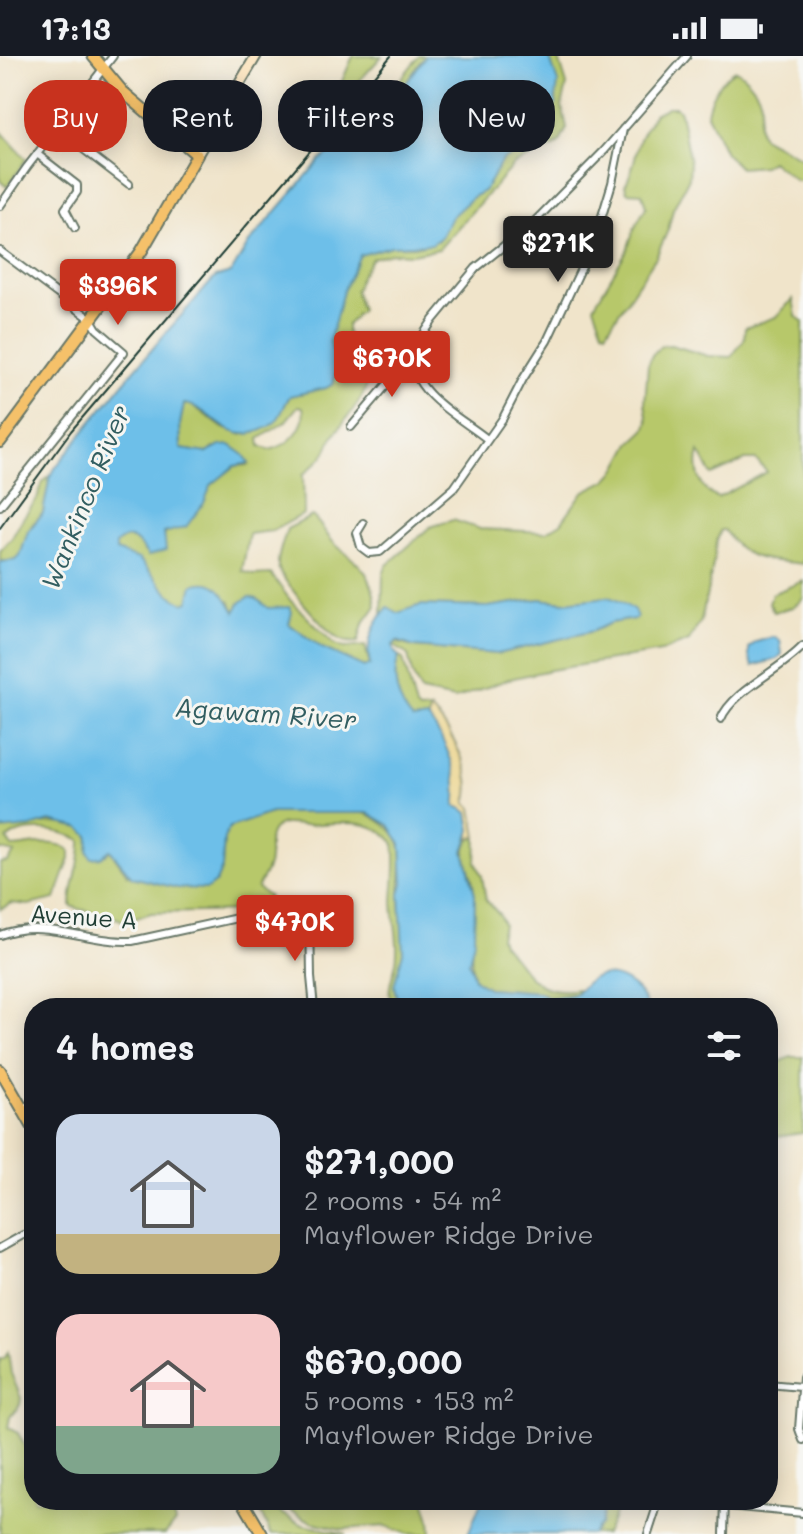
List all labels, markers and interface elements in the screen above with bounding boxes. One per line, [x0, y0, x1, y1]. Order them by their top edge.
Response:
text: 17:13 [40, 8, 111, 48]
chip: Buy [24, 80, 127, 152]
chip: Rent [143, 80, 262, 152]
chip: Filters [278, 80, 423, 152]
chip: New [439, 80, 555, 152]
pin: $271K [502, 216, 614, 284]
text: $271K [521, 225, 595, 259]
pin: $396K [62, 259, 174, 327]
text: $396K [78, 268, 158, 302]
pin: $670K [336, 331, 448, 399]
text: $670K [352, 340, 432, 374]
water label: Wankinco River [32, 400, 138, 594]
water label: Agawam River [174, 690, 358, 736]
pin: $470K [239, 895, 351, 963]
street label: Avenue A [29, 897, 139, 935]
text: $470K [255, 904, 335, 938]
text: 4 homes [56, 1024, 195, 1069]
icon: filters [702, 1024, 746, 1068]
text: $271,000 [304, 1138, 454, 1183]
icon: home [120, 1146, 216, 1242]
text: 2 rooms · 54 m² [304, 1183, 501, 1217]
text: Mayflower Ridge Drive [304, 1217, 594, 1251]
text: $670,000 [304, 1338, 462, 1383]
icon: home [120, 1346, 216, 1442]
text: 5 rooms · 153 m² [304, 1383, 514, 1417]
text: Mayflower Ridge Drive [304, 1417, 594, 1451]

